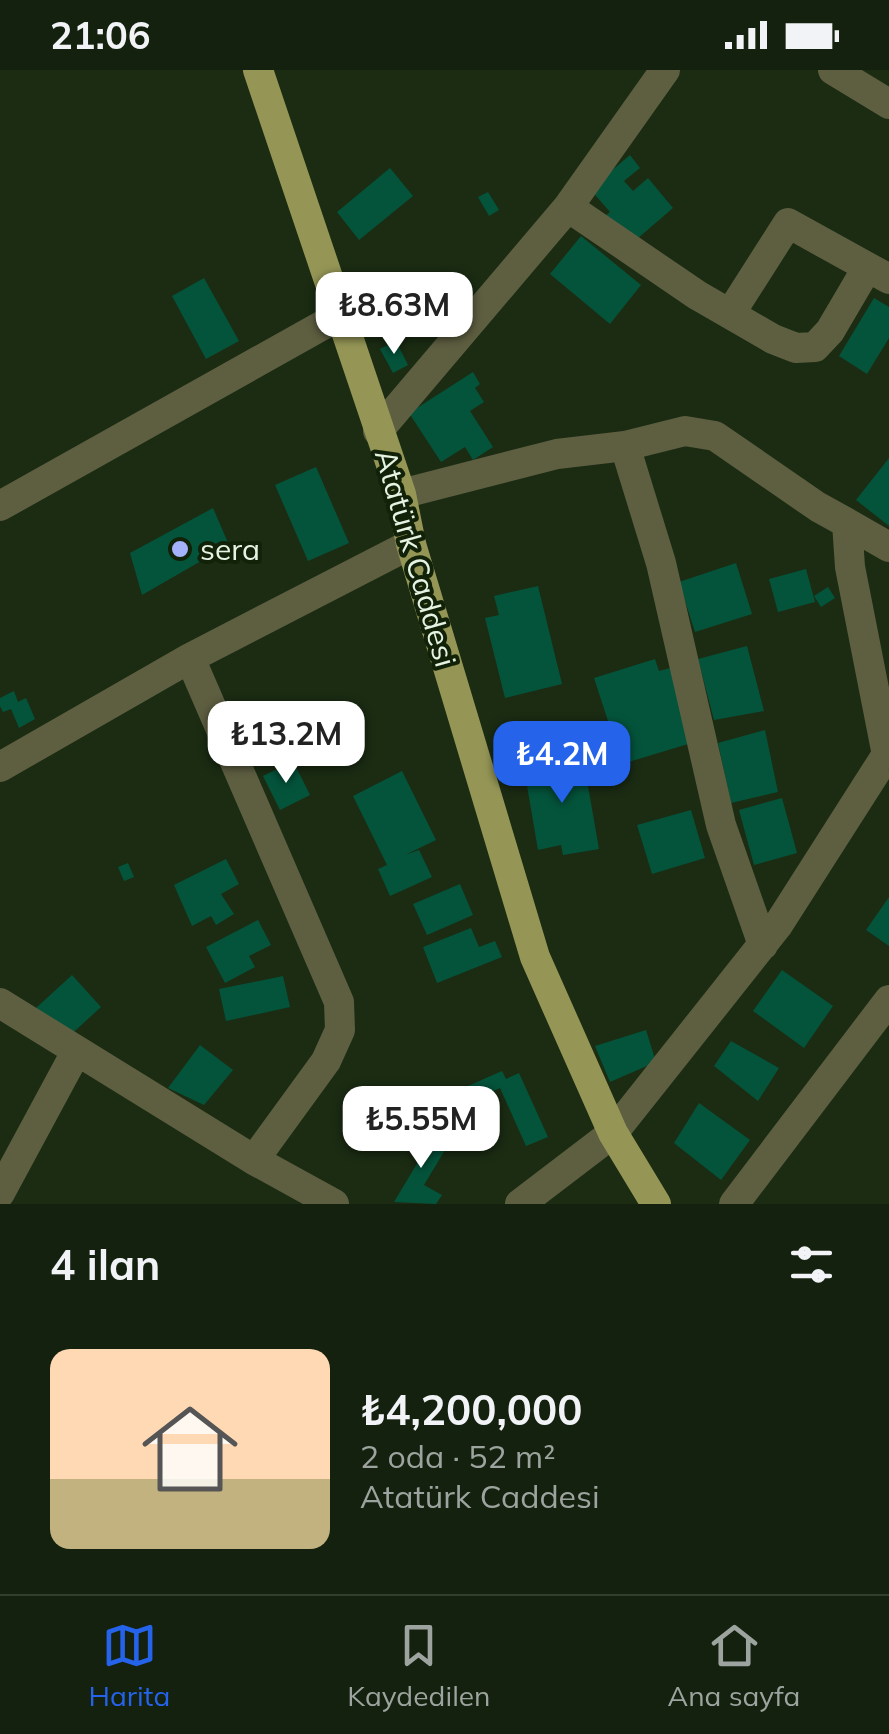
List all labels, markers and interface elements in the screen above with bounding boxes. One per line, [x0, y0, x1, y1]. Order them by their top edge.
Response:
text: 21:06 [50, 11, 151, 59]
pin: ₺8.63M [313, 272, 475, 357]
text: ₺8.63M [338, 284, 450, 324]
street label: Atatürk Caddesi [367, 445, 465, 671]
place label: sera [200, 530, 260, 568]
marker: sera [169, 538, 191, 560]
pin: ₺13.2M [205, 701, 367, 786]
text: ₺13.2M [230, 713, 342, 753]
pin: ₺4.2M [492, 721, 632, 806]
text: ₺4.2M [515, 733, 609, 773]
pin: ₺5.55M [340, 1086, 502, 1171]
text: ₺5.55M [365, 1098, 477, 1138]
icon: filters [784, 1237, 839, 1292]
text: 4 ilan [50, 1238, 160, 1291]
text: ₺4,200,000 [360, 1383, 582, 1436]
icon: home [130, 1389, 250, 1509]
text: 2 oda · 52 m² [360, 1436, 555, 1476]
text: Atatürk Caddesi [360, 1476, 600, 1516]
tab: Harita [89, 1618, 170, 1713]
tab: Kaydedilen [347, 1618, 491, 1713]
tab: Ana sayfa [668, 1618, 800, 1713]

